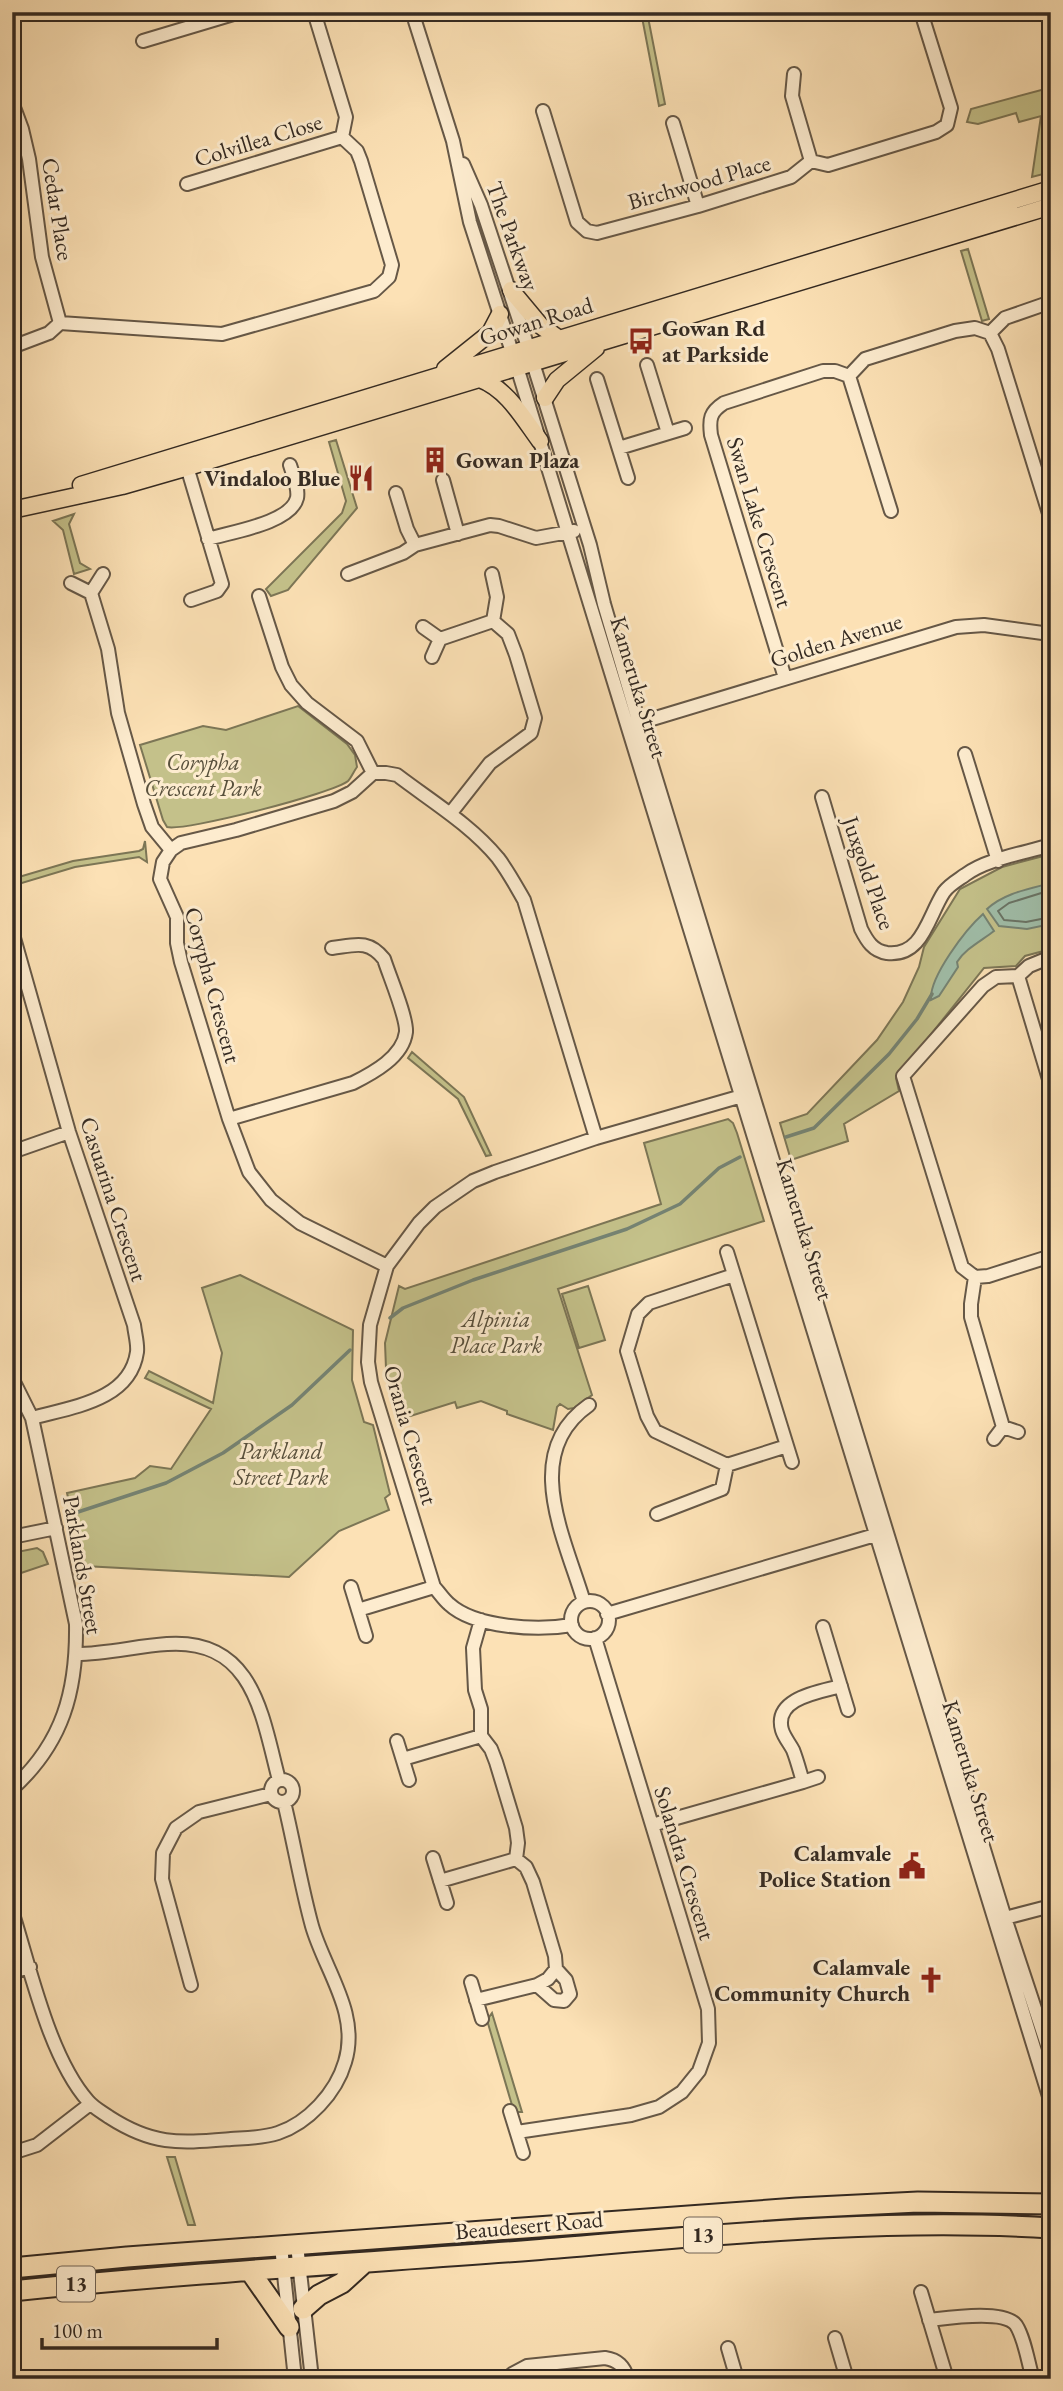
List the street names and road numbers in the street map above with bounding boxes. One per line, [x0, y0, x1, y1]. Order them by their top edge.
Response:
street label: Colvillea Close [190, 106, 326, 174]
street label: Birchwood Place [624, 147, 774, 217]
street label: Cedar Place [35, 156, 81, 262]
street label: The Parkway [479, 177, 547, 296]
street label: Gowan Road [476, 289, 597, 352]
street label: Swan Lake Crescent [720, 433, 800, 612]
street label: Golden Avenue [766, 606, 906, 674]
street label: Kameruka Street [603, 613, 675, 762]
street label: Juxgold Place [835, 810, 902, 934]
street label: Corypha Crescent [178, 904, 248, 1067]
street label: Casuarina Crescent [73, 1113, 155, 1286]
street label: Kameruka Street [769, 1155, 841, 1304]
street label: Orania Crescent [377, 1362, 445, 1509]
street label: Parklands Street [56, 1493, 110, 1637]
street label: Kameruka Street [935, 1697, 1007, 1846]
street label: Solandra Crescent [647, 1782, 723, 1944]
street label: Beaudesert Road [454, 2204, 605, 2246]
road number: 13 [684, 2218, 722, 2252]
road number: 13 [57, 2266, 95, 2302]

